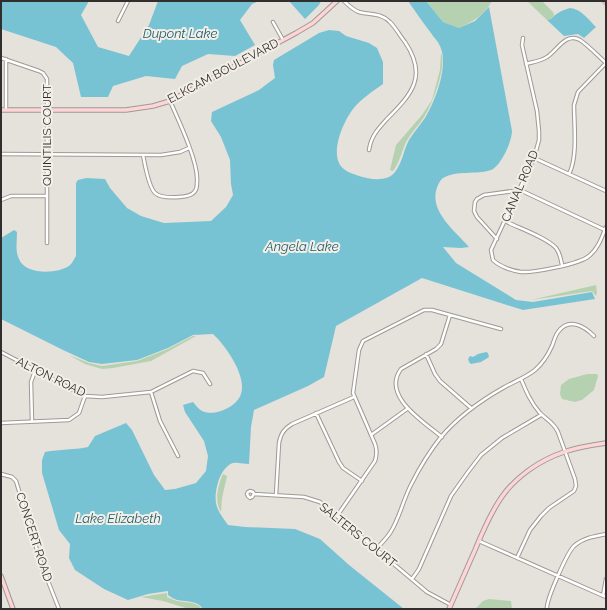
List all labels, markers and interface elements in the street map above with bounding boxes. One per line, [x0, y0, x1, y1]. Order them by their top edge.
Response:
water label: Dupont Lake [143, 26, 217, 41]
street label: ELKCAM BOULEVARD [165, 36, 281, 106]
street label: QUINTILIS COURT [40, 83, 54, 186]
street label: CANAL ROAD [499, 148, 542, 224]
water label: Angela Lake [264, 239, 339, 254]
street label: ALTON ROAD [14, 354, 88, 400]
street label: CONCERT ROAD [13, 491, 55, 584]
street label: SALTERS COURT [317, 500, 400, 571]
water label: Lake Elizabeth [75, 511, 161, 526]

